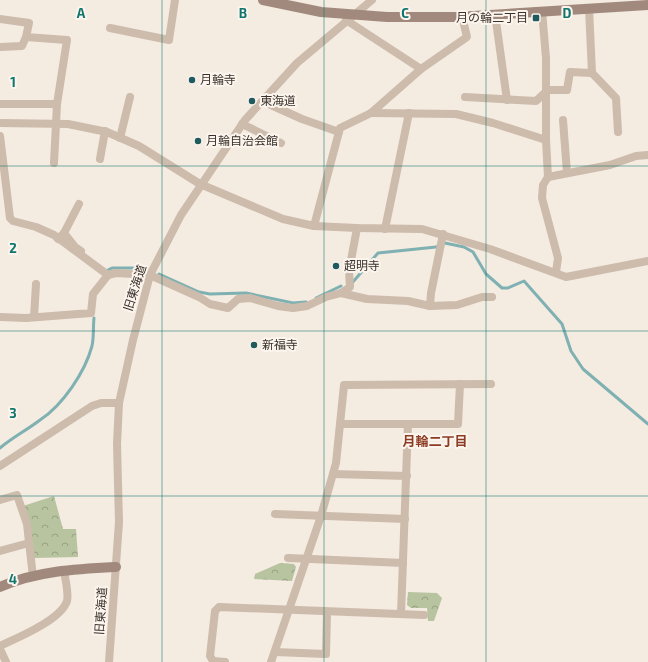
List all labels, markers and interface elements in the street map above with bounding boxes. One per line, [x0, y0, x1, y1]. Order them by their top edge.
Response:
text: A [77, 5, 86, 21]
text: B [239, 5, 247, 21]
text: C [401, 5, 409, 21]
text: D [563, 5, 572, 21]
place label: 月の輪二丁目 [456, 10, 528, 24]
marker: 月の輪二丁目 [531, 13, 541, 23]
place label: 月輪寺 [200, 72, 236, 86]
text: 1 [10, 74, 16, 90]
marker: 月輪寺 [187, 75, 197, 85]
place label: 東海道 [260, 93, 296, 107]
marker: 東海道 [247, 96, 257, 106]
place label: 月輪自治会館 [206, 133, 278, 147]
marker: 月輪自治会館 [193, 136, 203, 146]
text: 2 [9, 240, 17, 256]
place label: 超明寺 [344, 258, 380, 272]
marker: 超明寺 [331, 261, 341, 271]
street label: 旧東海道 [120, 263, 148, 313]
place label: 新福寺 [262, 337, 298, 351]
marker: 新福寺 [249, 340, 259, 350]
text: 3 [9, 405, 17, 421]
district label: 月輪二丁目 [402, 433, 468, 449]
text: 4 [9, 571, 17, 587]
street label: 旧東海道 [91, 586, 109, 635]

